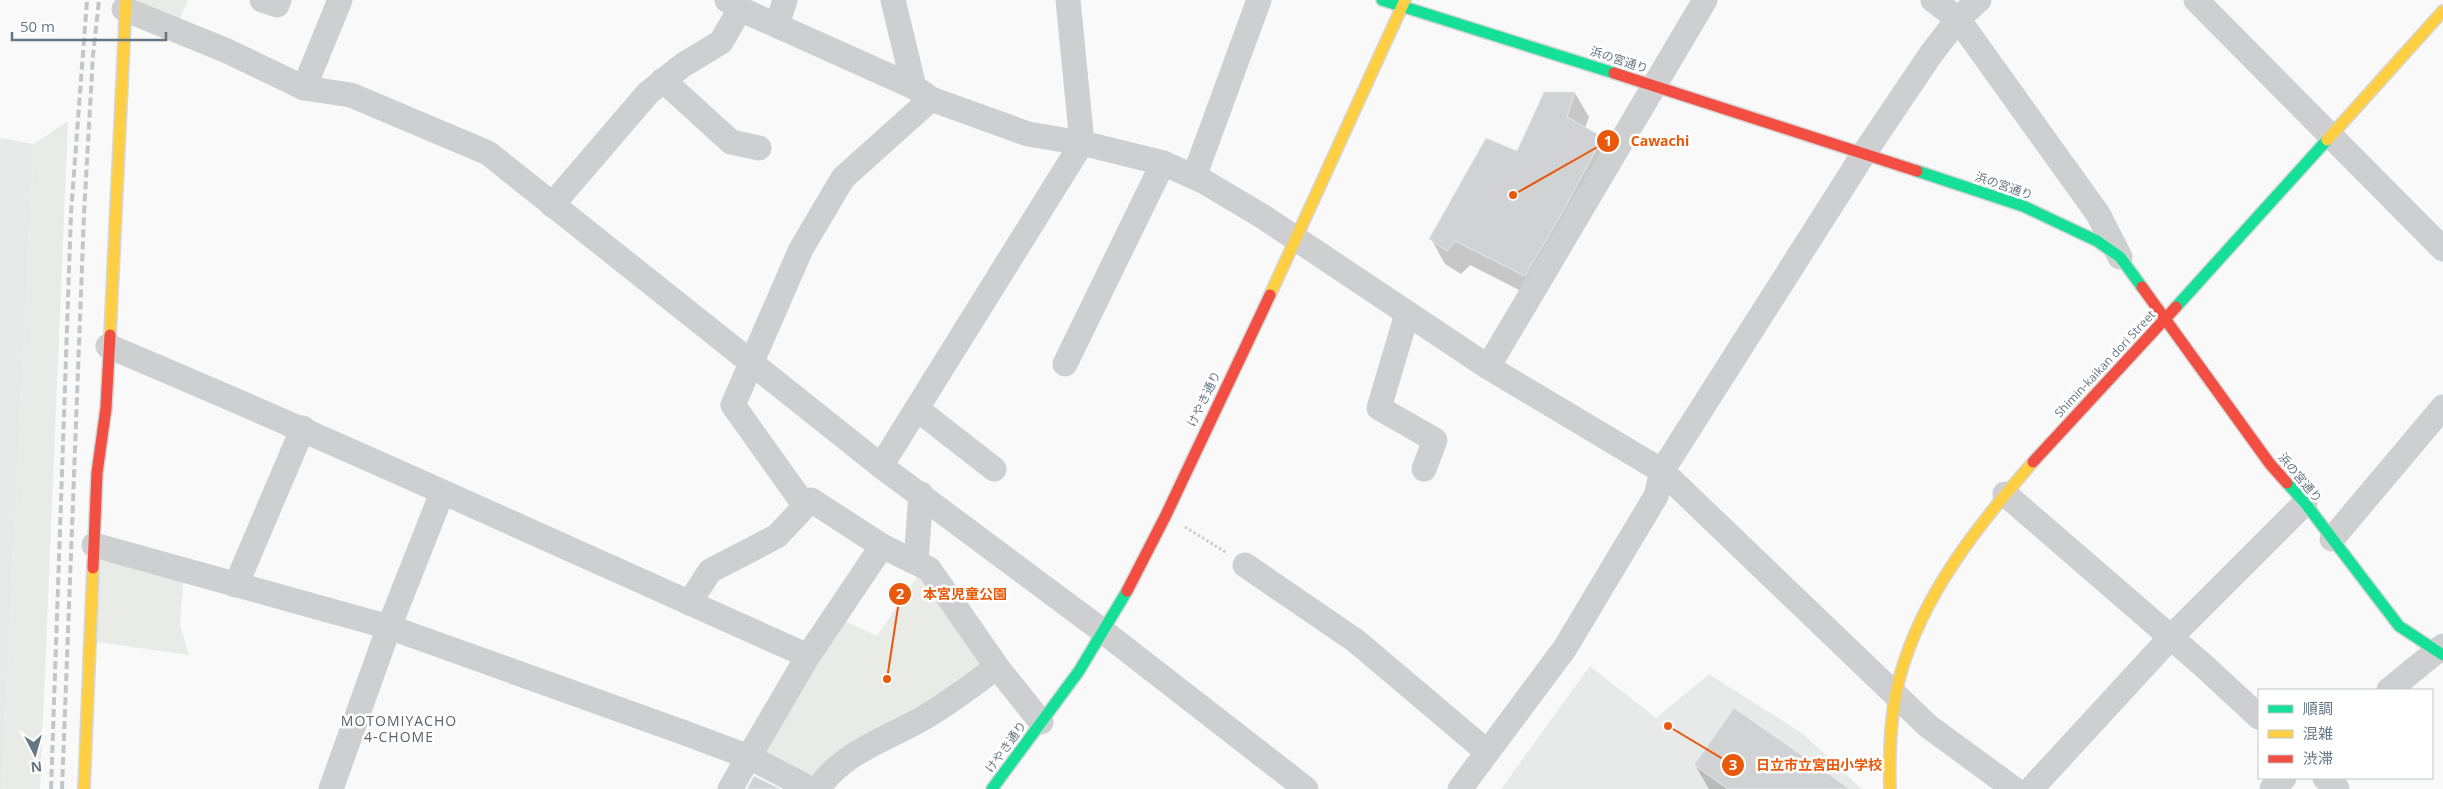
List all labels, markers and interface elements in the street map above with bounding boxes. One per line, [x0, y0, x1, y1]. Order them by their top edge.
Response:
scale bar [12, 10, 166, 42]
text: 50 m [20, 16, 55, 36]
street label: 浜の宮通り [1588, 42, 1650, 77]
callout: Cawachi [1596, 126, 1699, 155]
text: 1 [1604, 130, 1612, 150]
text: Cawachi [1631, 131, 1689, 150]
street label: 浜の宮通り [1973, 168, 2035, 203]
street label: Shimin-kaikan dori Street [2050, 306, 2159, 421]
street label: けやき通り [1183, 368, 1224, 429]
street label: 浜の宮通り [2275, 449, 2326, 506]
callout: 本宮児童公園 [888, 579, 1017, 608]
text: 2 [896, 583, 905, 603]
text: 本宮児童公園 [923, 584, 1007, 603]
legend [2258, 689, 2433, 779]
text: 順調 [2303, 698, 2333, 718]
district label: MOTOMIYACHO 4-CHOME [341, 711, 457, 746]
street label: けやき通り [981, 717, 1030, 776]
text: 混雑 [2303, 723, 2333, 743]
north arrow [10, 729, 60, 779]
text: 渋滞 [2303, 748, 2333, 768]
callout: 日立市立宮田小学校 [1721, 750, 1892, 779]
text: 3 [1729, 754, 1737, 774]
text: 日立市立宮田小学校 [1756, 755, 1882, 774]
text: N [30, 757, 43, 777]

